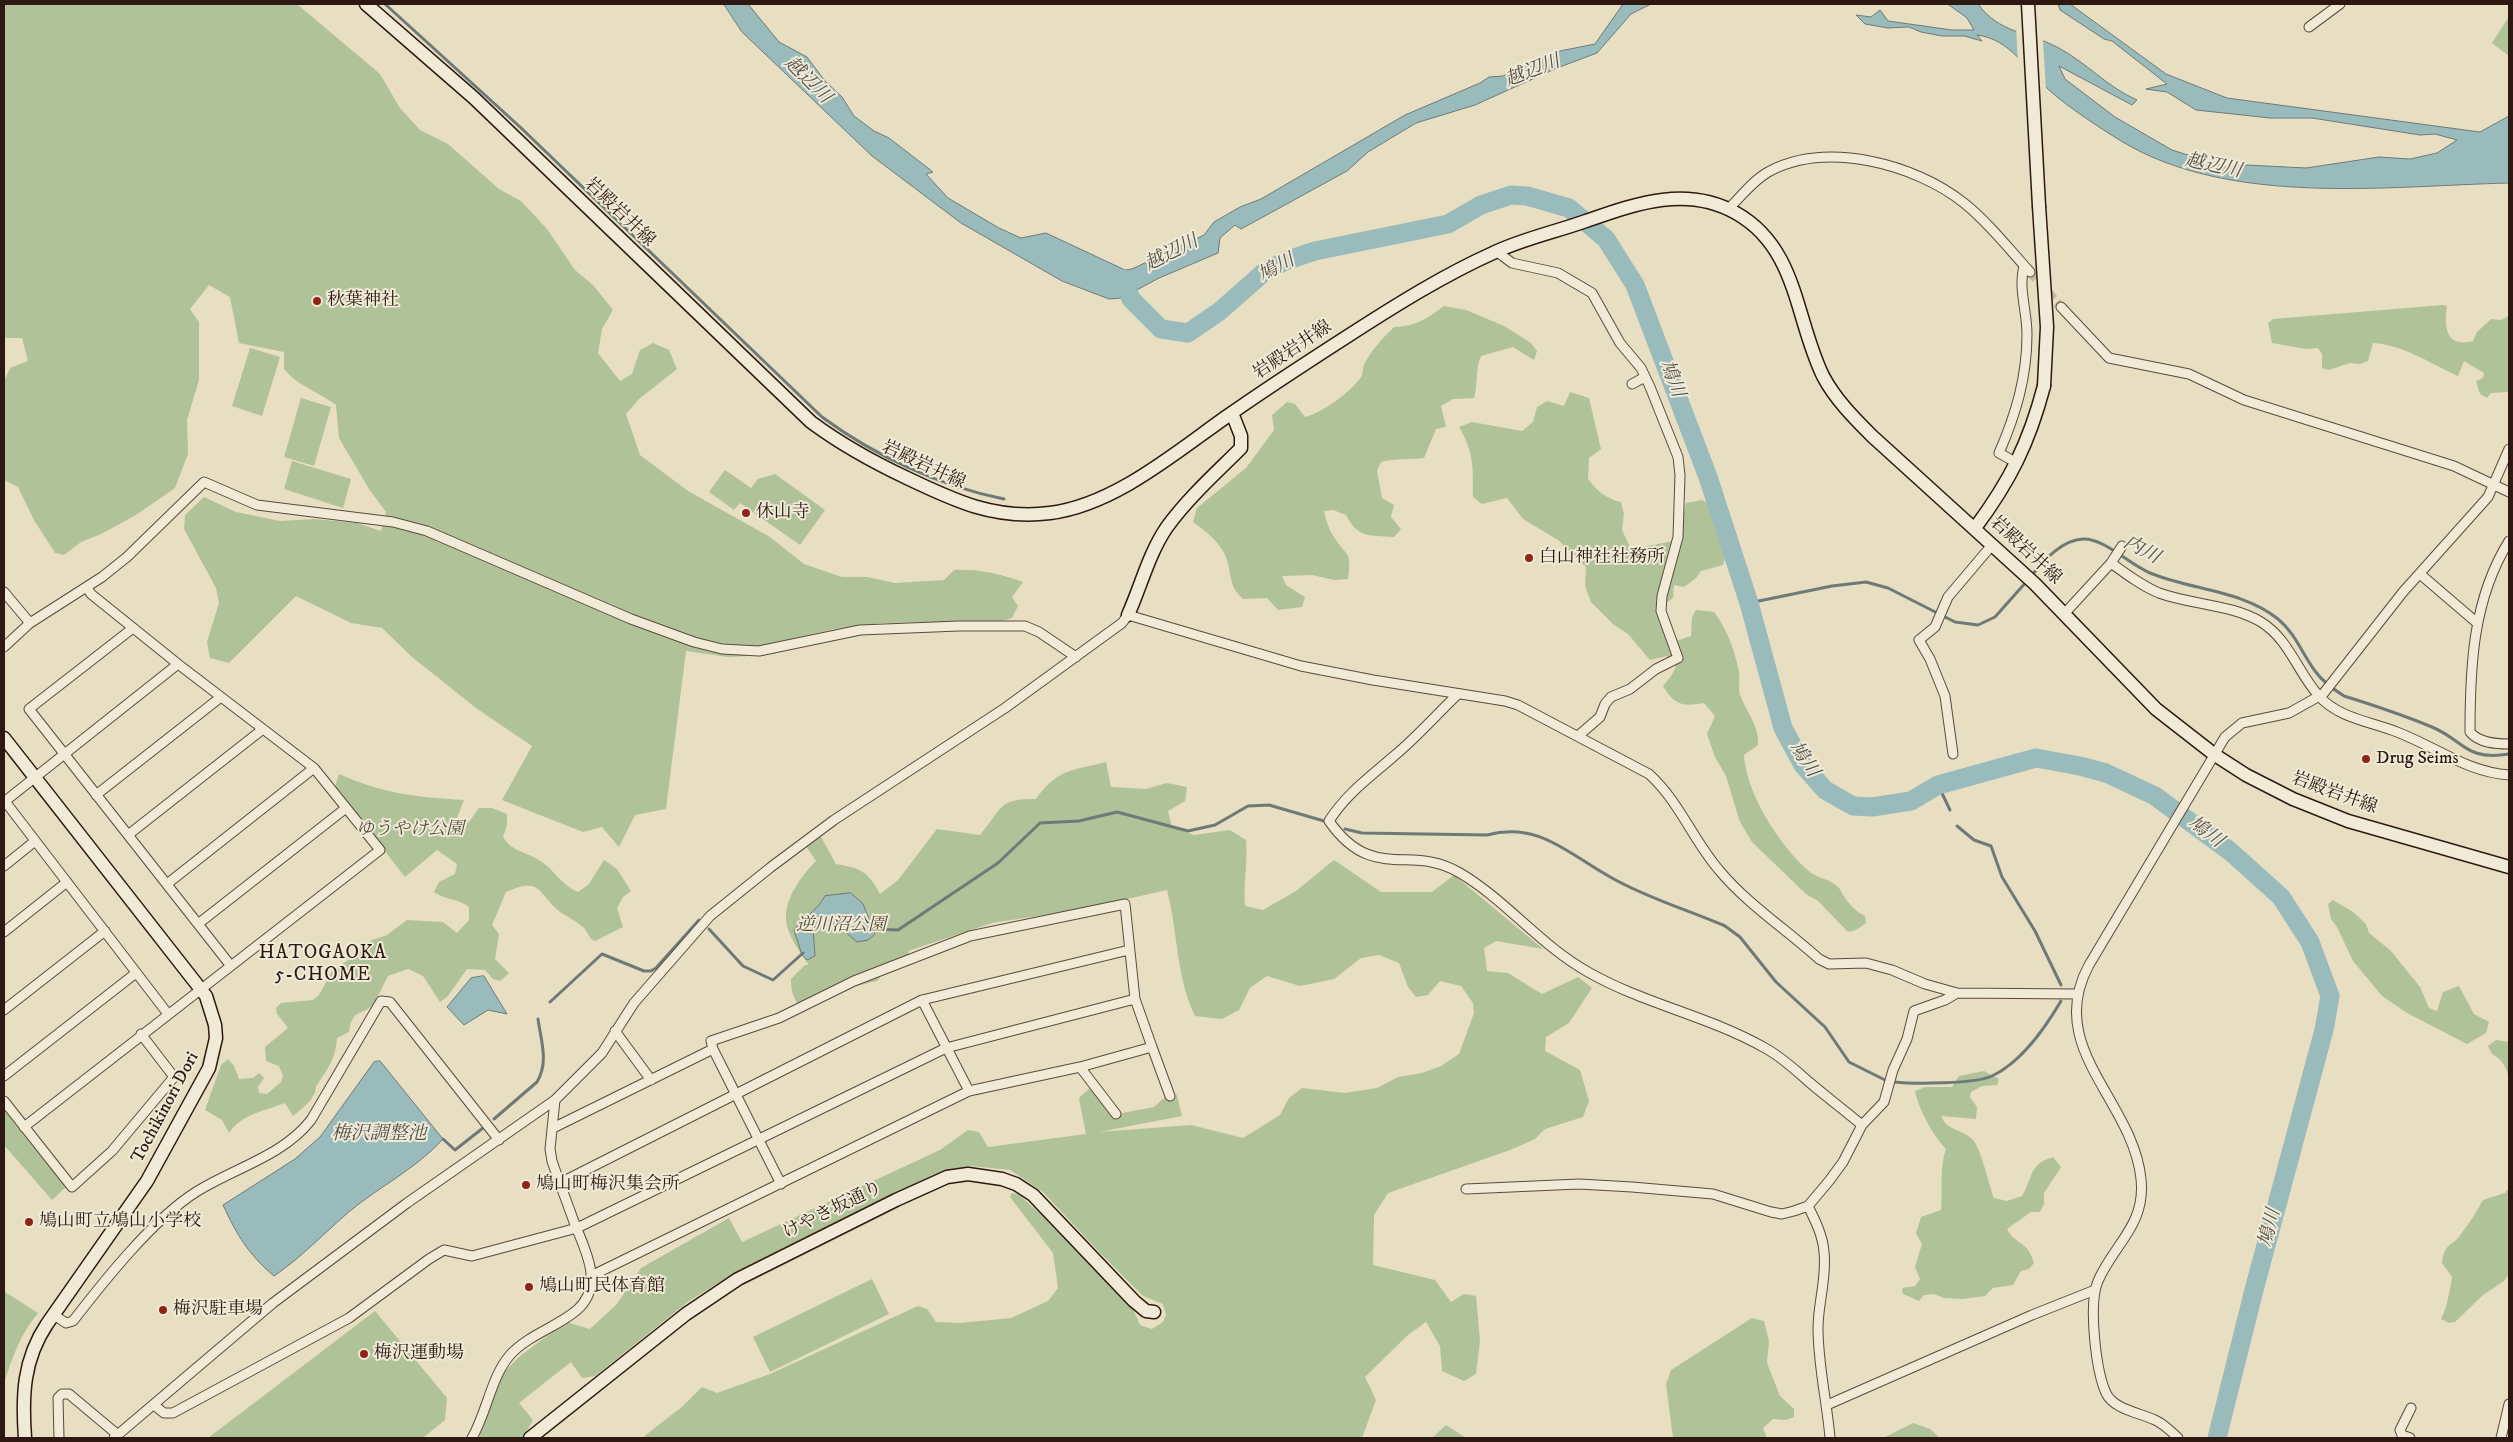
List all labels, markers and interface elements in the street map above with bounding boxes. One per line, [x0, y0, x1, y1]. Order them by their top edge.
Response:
water label: 越辺川 [1502, 51, 1564, 93]
water label: 越辺川 [779, 53, 835, 109]
water label: 越辺川 [2183, 150, 2243, 184]
street label: 岩殿岩井線 [579, 174, 659, 252]
water label: 越辺川 [1141, 231, 1203, 277]
water label: 鳩川 [1255, 250, 1299, 288]
place label: 秋葉神社 [327, 290, 399, 312]
marker: 秋葉神社 [311, 295, 323, 307]
street label: 岩殿岩井線 [1250, 317, 1336, 385]
water label: 鳩川 [1654, 357, 1688, 401]
street label: 岩殿岩井線 [878, 437, 968, 495]
place label: 休山寺 [756, 502, 810, 524]
marker: 休山寺 [740, 507, 752, 519]
street label: 岩殿岩井線 [1985, 512, 2065, 590]
water label: 内川 [2119, 532, 2163, 570]
place label: 白山神社社務所 [1539, 547, 1665, 569]
marker: 白山神社社務所 [1523, 552, 1535, 564]
water label: 鳩川 [1783, 738, 1823, 782]
place label: Drug Seims [2376, 748, 2458, 770]
marker: Drug Seims [2360, 753, 2372, 765]
street label: 岩殿岩井線 [2288, 768, 2380, 820]
water label: 鳩川 [2183, 812, 2227, 854]
park label: ゆうやけ公園 [356, 819, 464, 841]
park label: 逆川沼公園 [796, 915, 886, 937]
district label: HATOGAOKA 5-CHOME [258, 943, 388, 987]
street label: Tochikinori Dori [128, 1049, 204, 1167]
water label: 梅沢調整池 [332, 1124, 426, 1146]
place label: 鳩山町梅沢集会所 [536, 1174, 680, 1196]
street label: けやき坂通り [780, 1178, 886, 1244]
marker: 鳩山町梅沢集会所 [520, 1179, 532, 1191]
water label: 鳩川 [2255, 1207, 2287, 1249]
place label: 鳩山町立鳩山小学校 [39, 1211, 201, 1233]
marker: 鳩山町立鳩山小学校 [23, 1216, 35, 1228]
place label: 鳩山町民体育館 [539, 1276, 665, 1298]
marker: 鳩山町民体育館 [523, 1281, 535, 1293]
place label: 梅沢駐車場 [173, 1299, 263, 1321]
marker: 梅沢駐車場 [157, 1304, 169, 1316]
place label: 梅沢運動場 [374, 1343, 464, 1365]
marker: 梅沢運動場 [358, 1348, 370, 1360]

